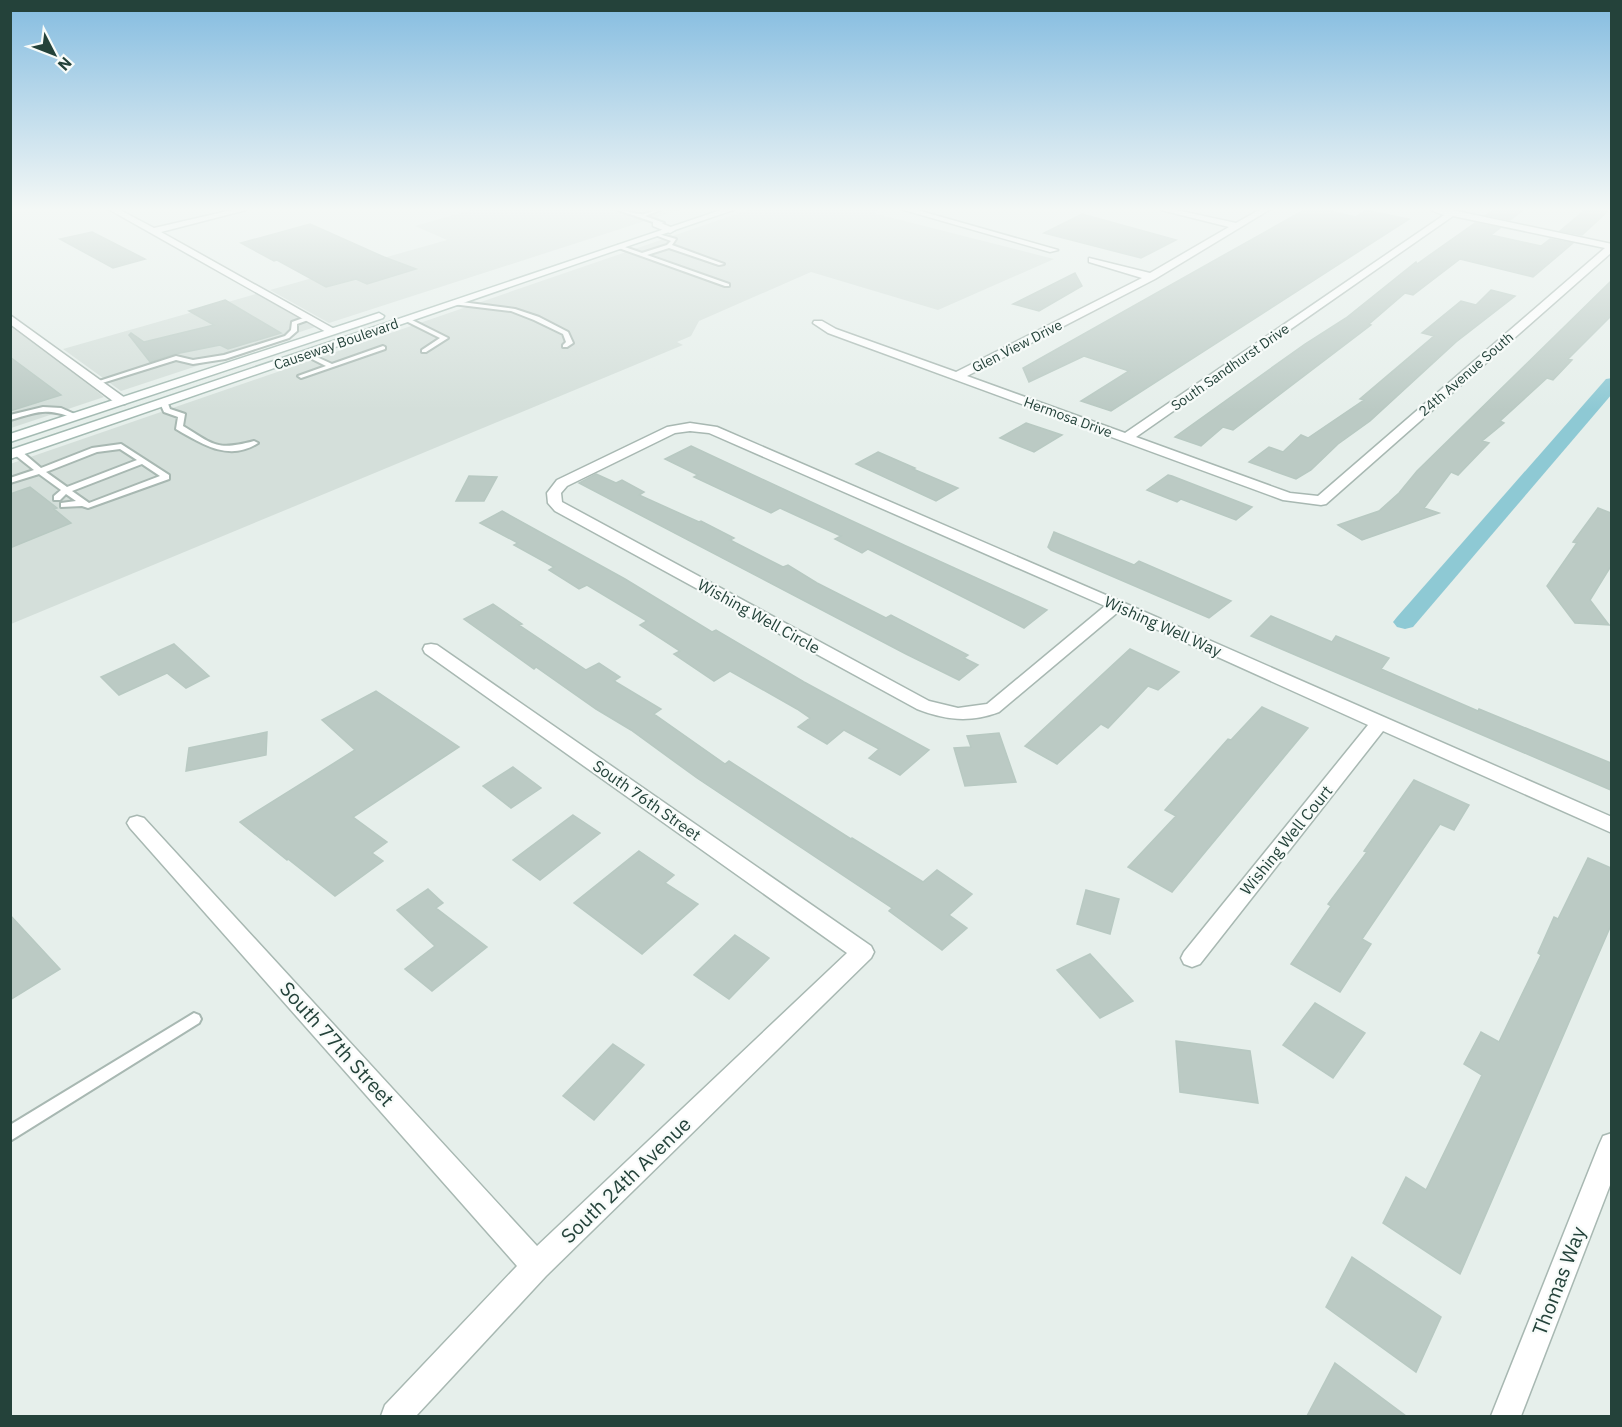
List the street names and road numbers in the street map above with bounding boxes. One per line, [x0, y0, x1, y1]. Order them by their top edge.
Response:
street label: Causeway Boulevard [271, 314, 401, 374]
street label: Glen View Drive [969, 315, 1065, 376]
street label: South Sandhurst Drive [1167, 319, 1293, 415]
street label: 24th Avenue South [1415, 328, 1517, 420]
street label: Hermosa Drive [1021, 393, 1115, 441]
street label: Wishing Well Circle [694, 574, 824, 658]
street label: Wishing Well Way [1101, 591, 1225, 661]
street label: South 76th Street [589, 755, 705, 845]
street label: Wishing Well Court [1236, 781, 1336, 899]
street label: South 77th Street [274, 975, 401, 1112]
street label: South 24th Avenue [555, 1110, 697, 1249]
street label: Thomas Way [1525, 1222, 1592, 1339]

